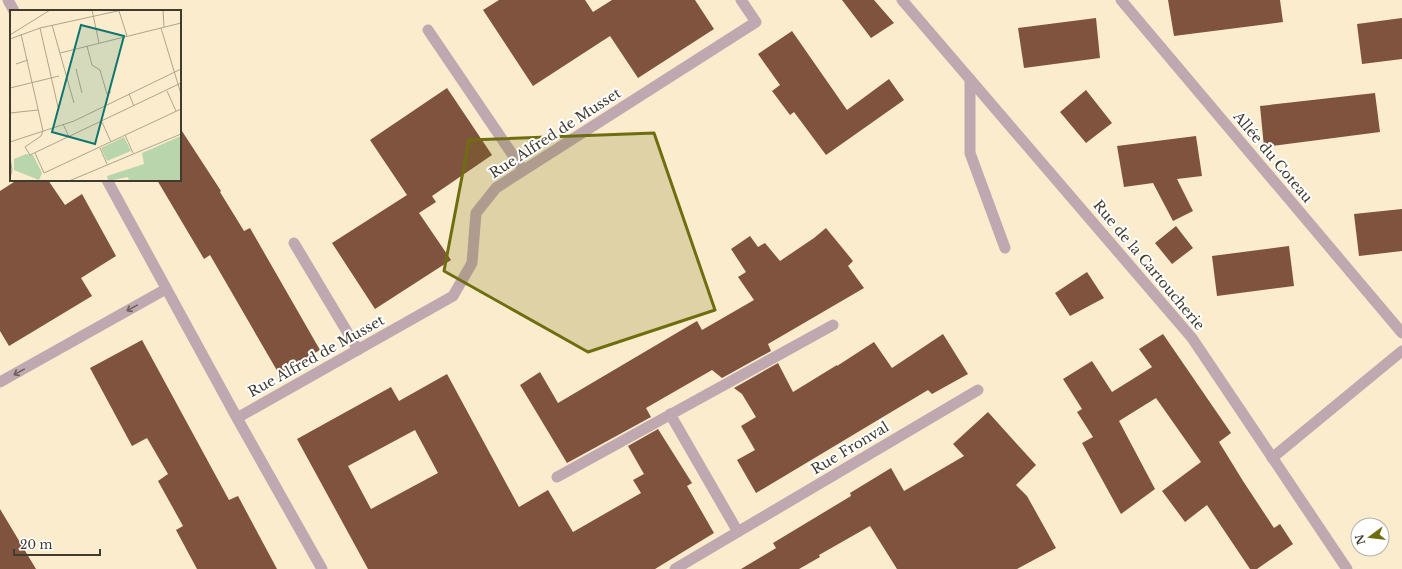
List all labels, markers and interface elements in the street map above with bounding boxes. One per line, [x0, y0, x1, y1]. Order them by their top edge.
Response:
inset map [10, 10, 181, 181]
street label: Rue Alfred de Musset [486, 83, 625, 182]
street label: Allée du Coteau [1229, 107, 1317, 207]
street label: Rue de la Cartoucherie [1089, 196, 1209, 334]
one-way arrow [126, 305, 138, 313]
street label: Rue Alfred de Musset [245, 311, 388, 401]
one-way arrow [13, 368, 25, 376]
street label: Rue Fronval [808, 418, 893, 478]
north arrow [1350, 517, 1390, 557]
scale bar [14, 531, 100, 557]
text: N [1352, 532, 1368, 546]
text: 20 m [20, 537, 52, 552]

